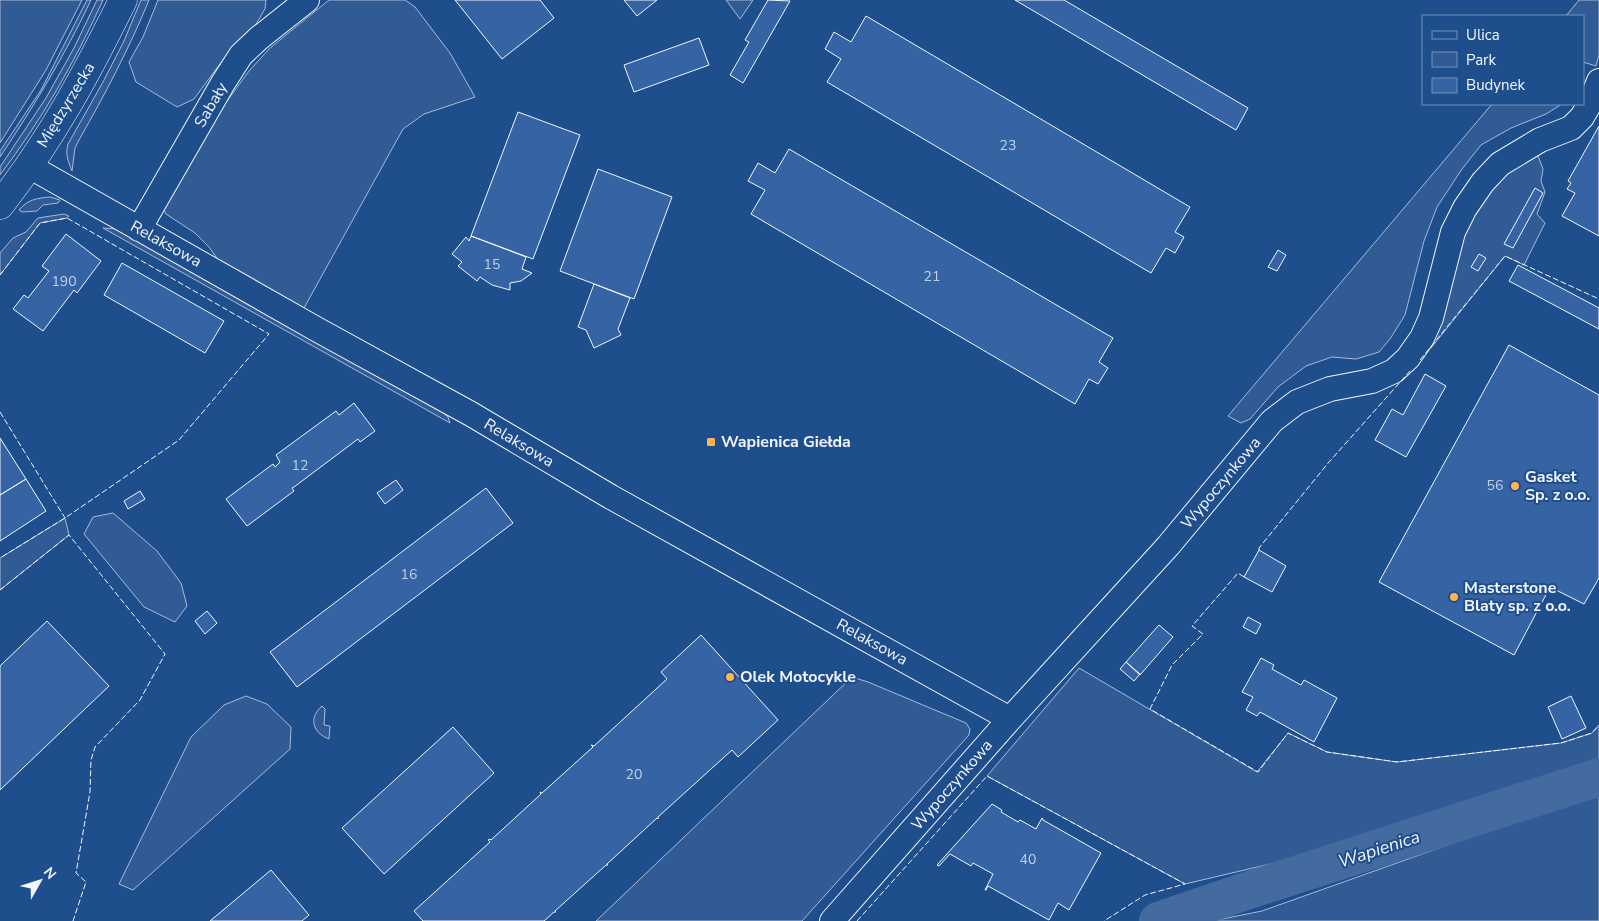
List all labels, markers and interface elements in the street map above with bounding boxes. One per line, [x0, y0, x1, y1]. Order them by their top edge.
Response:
legend [1422, 15, 1584, 105]
text: Ulica [1466, 25, 1500, 45]
text: Park [1466, 50, 1496, 70]
street label: Międzyrzecka [32, 58, 100, 152]
text: Budynek [1466, 75, 1526, 95]
street label: Sabały [189, 78, 233, 132]
house number: 23 [1000, 136, 1016, 155]
street label: Relaksowa [126, 215, 206, 273]
house number: 15 [484, 255, 500, 274]
house number: 21 [924, 267, 940, 286]
house number: 190 [51, 272, 77, 291]
street label: Relaksowa [480, 413, 558, 473]
place label: Wapienica Giełda [721, 431, 851, 453]
street label: Wypoczynkowa [1176, 432, 1266, 534]
marker: Wapienica Giełda [705, 436, 717, 448]
house number: 12 [292, 456, 308, 475]
place label: Gasket Sp. z o.o. [1525, 466, 1590, 506]
house number: 56 [1487, 476, 1503, 495]
marker: Gasket Sp. z o.o. [1509, 480, 1521, 492]
house number: 16 [401, 565, 417, 584]
place label: Masterstone Blaty sp. z o.o. [1464, 577, 1571, 617]
marker: Masterstone Blaty sp. z o.o. [1448, 591, 1460, 603]
street label: Relaksowa [832, 613, 912, 671]
place label: Olek Motocykle [740, 666, 856, 688]
marker: Olek Motocykle [724, 671, 736, 683]
street label: Wypoczynkowa [906, 735, 998, 835]
house number: 20 [626, 765, 642, 784]
water label: Wapienica [1335, 824, 1423, 874]
house number: 40 [1020, 850, 1036, 869]
north arrow [15, 856, 65, 906]
text: N [39, 863, 60, 883]

